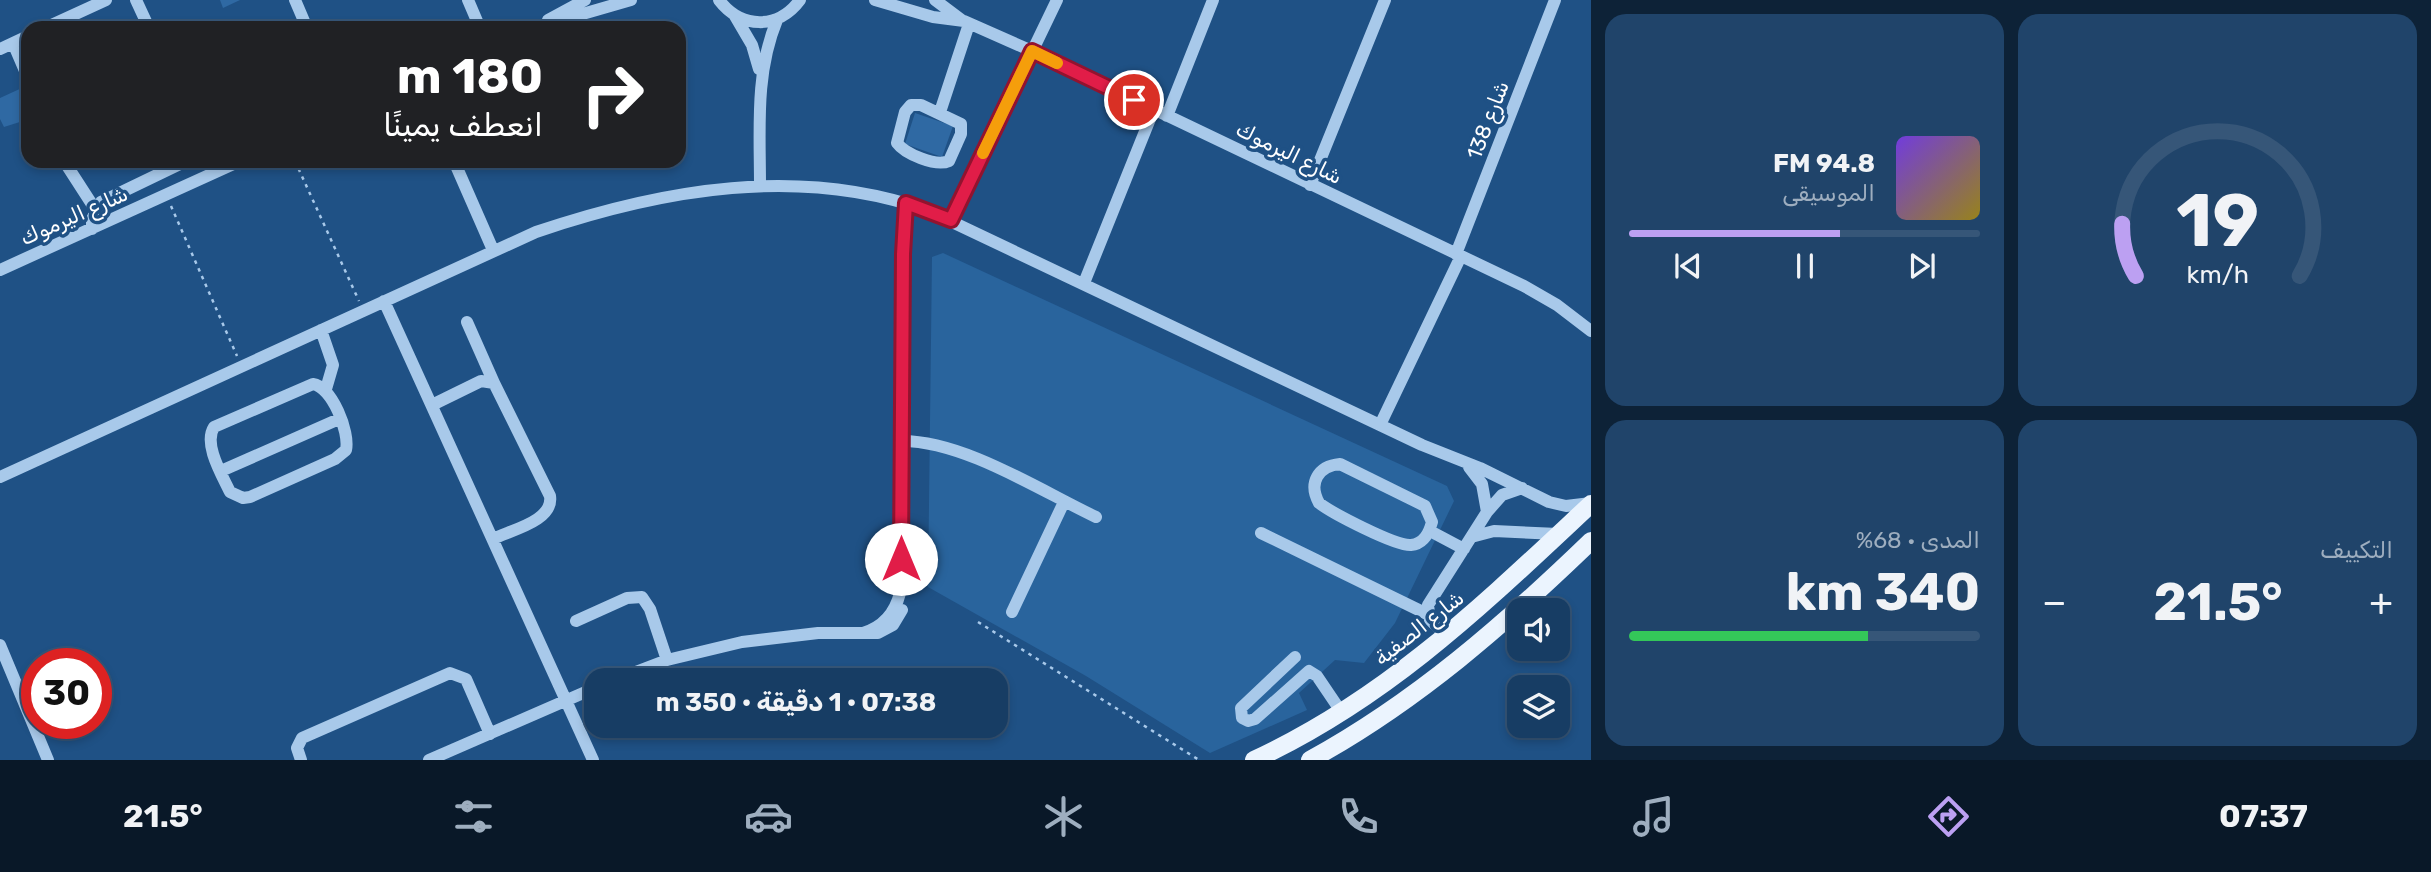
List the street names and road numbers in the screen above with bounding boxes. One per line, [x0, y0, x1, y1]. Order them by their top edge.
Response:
street label: شارع 138 [1461, 77, 1516, 163]
street label: شارع اليرموك [1231, 116, 1346, 191]
street label: شارع اليرموك [16, 181, 132, 252]
street label: شارع الصفية [1369, 585, 1470, 672]

